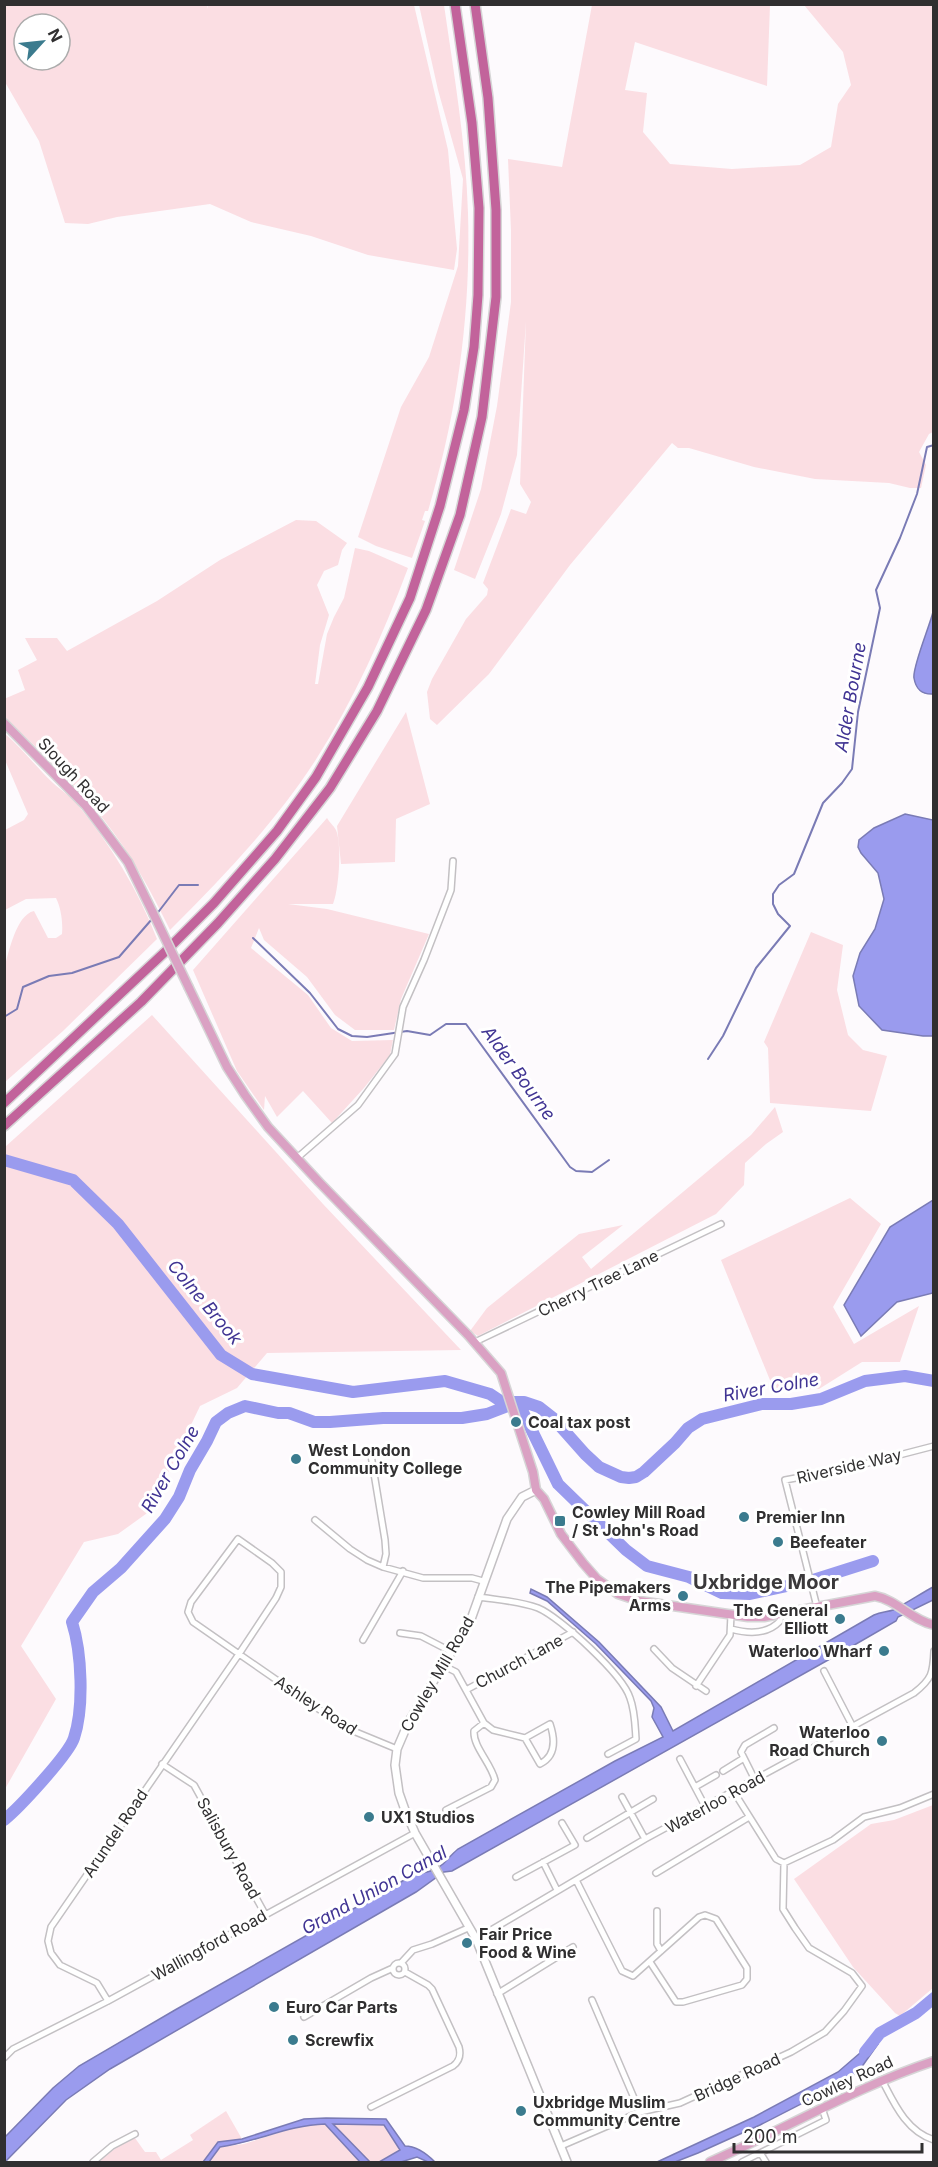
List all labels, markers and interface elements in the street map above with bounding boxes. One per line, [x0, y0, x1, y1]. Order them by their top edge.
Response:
north arrow [12, 12, 72, 72]
text: N [44, 25, 67, 45]
water label: Alder Bourne [830, 640, 870, 755]
street label: Slough Road [34, 733, 114, 817]
water label: Alder Bourne [477, 1021, 560, 1124]
street label: Cherry Tree Lane [534, 1245, 662, 1321]
water label: Colne Brook [163, 1255, 247, 1349]
water label: River Colne [721, 1368, 821, 1406]
place label: Coal tax post [528, 1412, 630, 1432]
marker: Coal tax post [509, 1415, 523, 1429]
water label: River Colne [137, 1422, 203, 1516]
place label: West London Community College [308, 1440, 462, 1478]
street label: Riverside Way [795, 1444, 903, 1488]
marker: West London Community College [289, 1452, 303, 1466]
place label: Cowley Mill Road / St John's Road [572, 1502, 705, 1540]
place label: Premier Inn [756, 1507, 845, 1527]
marker: Premier Inn [737, 1510, 751, 1524]
marker: Cowley Mill Road / St John's Road [553, 1514, 567, 1528]
place label: Beefeater [790, 1532, 867, 1552]
marker: Beefeater [771, 1535, 785, 1549]
district label: Uxbridge Moor [693, 1570, 839, 1594]
place label: The Pipemakers Arms [545, 1577, 671, 1615]
marker: The Pipemakers Arms [676, 1589, 690, 1603]
place label: The General Elliott [733, 1600, 828, 1638]
marker: The General Elliott [833, 1612, 847, 1626]
street label: Cowley Mill Road [396, 1613, 478, 1735]
street label: Church Lane [472, 1630, 566, 1692]
place label: Waterloo Wharf [748, 1641, 873, 1661]
marker: Waterloo Wharf [877, 1644, 891, 1658]
street label: Ashley Road [271, 1671, 361, 1739]
place label: Waterloo Road Church [769, 1722, 870, 1760]
marker: Waterloo Road Church [875, 1734, 889, 1748]
street label: Waterloo Road [662, 1766, 768, 1838]
street label: Arundel Road [78, 1785, 152, 1881]
street label: Salisbury Road [193, 1794, 265, 1902]
place label: UX1 Studios [381, 1807, 475, 1827]
marker: UX1 Studios [362, 1810, 376, 1824]
water label: Grand Union Canal [298, 1841, 451, 1939]
street label: Wallingford Road [148, 1905, 270, 1985]
place label: Fair Price Food & Wine [479, 1924, 576, 1962]
marker: Fair Price Food & Wine [460, 1936, 474, 1950]
place label: Euro Car Parts [286, 1997, 398, 2017]
marker: Euro Car Parts [267, 2000, 281, 2014]
place label: Screwfix [305, 2030, 374, 2050]
marker: Screwfix [286, 2033, 300, 2047]
street label: Bridge Road [691, 2048, 783, 2106]
street label: Cowley Road [798, 2051, 896, 2111]
place label: Uxbridge Muslim Community Centre [533, 2092, 681, 2130]
marker: Uxbridge Muslim Community Centre [514, 2104, 528, 2118]
scale bar [734, 2116, 922, 2154]
text: 200 m [743, 2126, 798, 2147]

